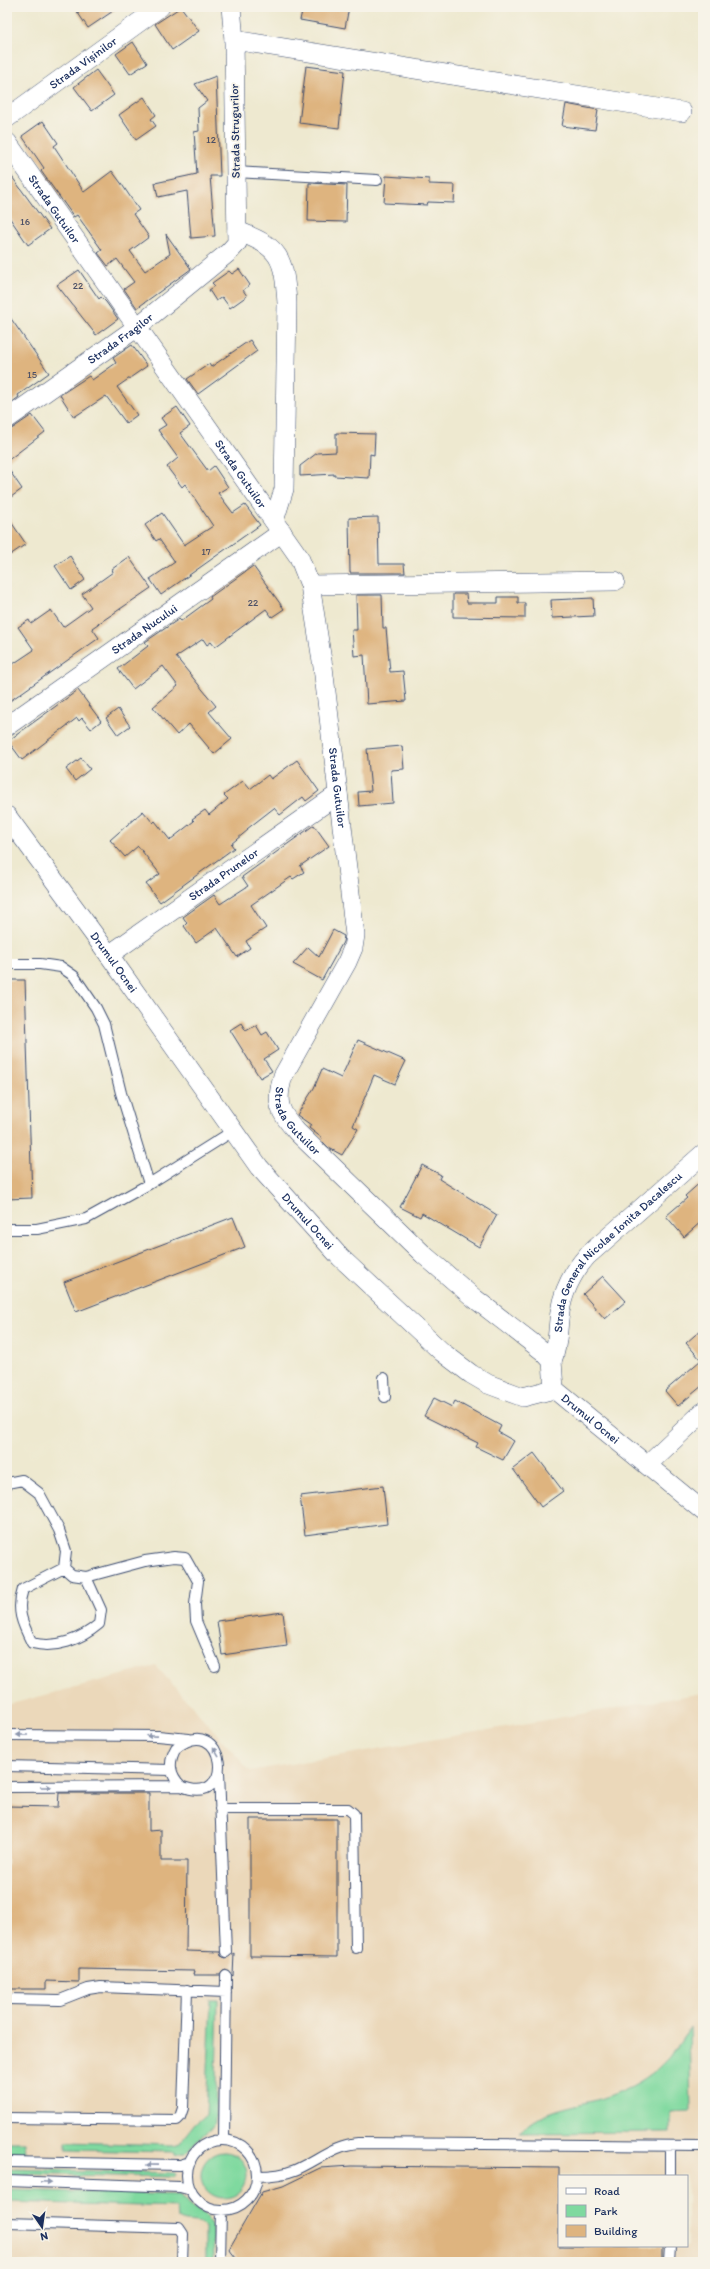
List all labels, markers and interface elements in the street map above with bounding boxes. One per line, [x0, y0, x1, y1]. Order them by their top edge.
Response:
street label: Strada Vișinilor [47, 34, 120, 92]
street label: Strada Strugurilor [227, 83, 243, 178]
house number: 12 [206, 133, 217, 146]
street label: Strada Gutuilor [25, 172, 83, 246]
house number: 16 [20, 215, 30, 228]
house number: 22 [73, 279, 84, 292]
street label: Strada Fragilor [85, 310, 156, 367]
house number: 15 [27, 368, 37, 381]
street label: Strada Gutuilor [212, 437, 270, 511]
house number: 17 [201, 545, 211, 558]
house number: 22 [248, 596, 259, 609]
street label: Strada Nucului [109, 601, 180, 657]
street label: Strada Gutuilor [326, 747, 349, 829]
street label: Strada Prunelor [186, 845, 261, 904]
street label: Drumul Ocnei [87, 929, 140, 995]
street label: Strada Gutuilor [272, 1086, 324, 1158]
street label: Strada General Nicolae Ionita Dacalescu [551, 1169, 685, 1333]
street label: Drumul Ocnei [279, 1190, 337, 1252]
street label: Drumul Ocnei [558, 1391, 622, 1447]
one-way arrow [15, 1732, 28, 1738]
one-way arrow [145, 1733, 158, 1739]
one-way arrow [212, 1746, 219, 1758]
one-way arrow [40, 1784, 53, 1790]
one-way arrow [145, 2162, 158, 2168]
legend [558, 2175, 688, 2247]
one-way arrow [40, 2179, 53, 2185]
text: Road [594, 2184, 620, 2198]
text: Park [594, 2204, 618, 2218]
north arrow [22, 2207, 62, 2247]
text: Building [594, 2224, 638, 2238]
text: N [39, 2229, 49, 2243]

